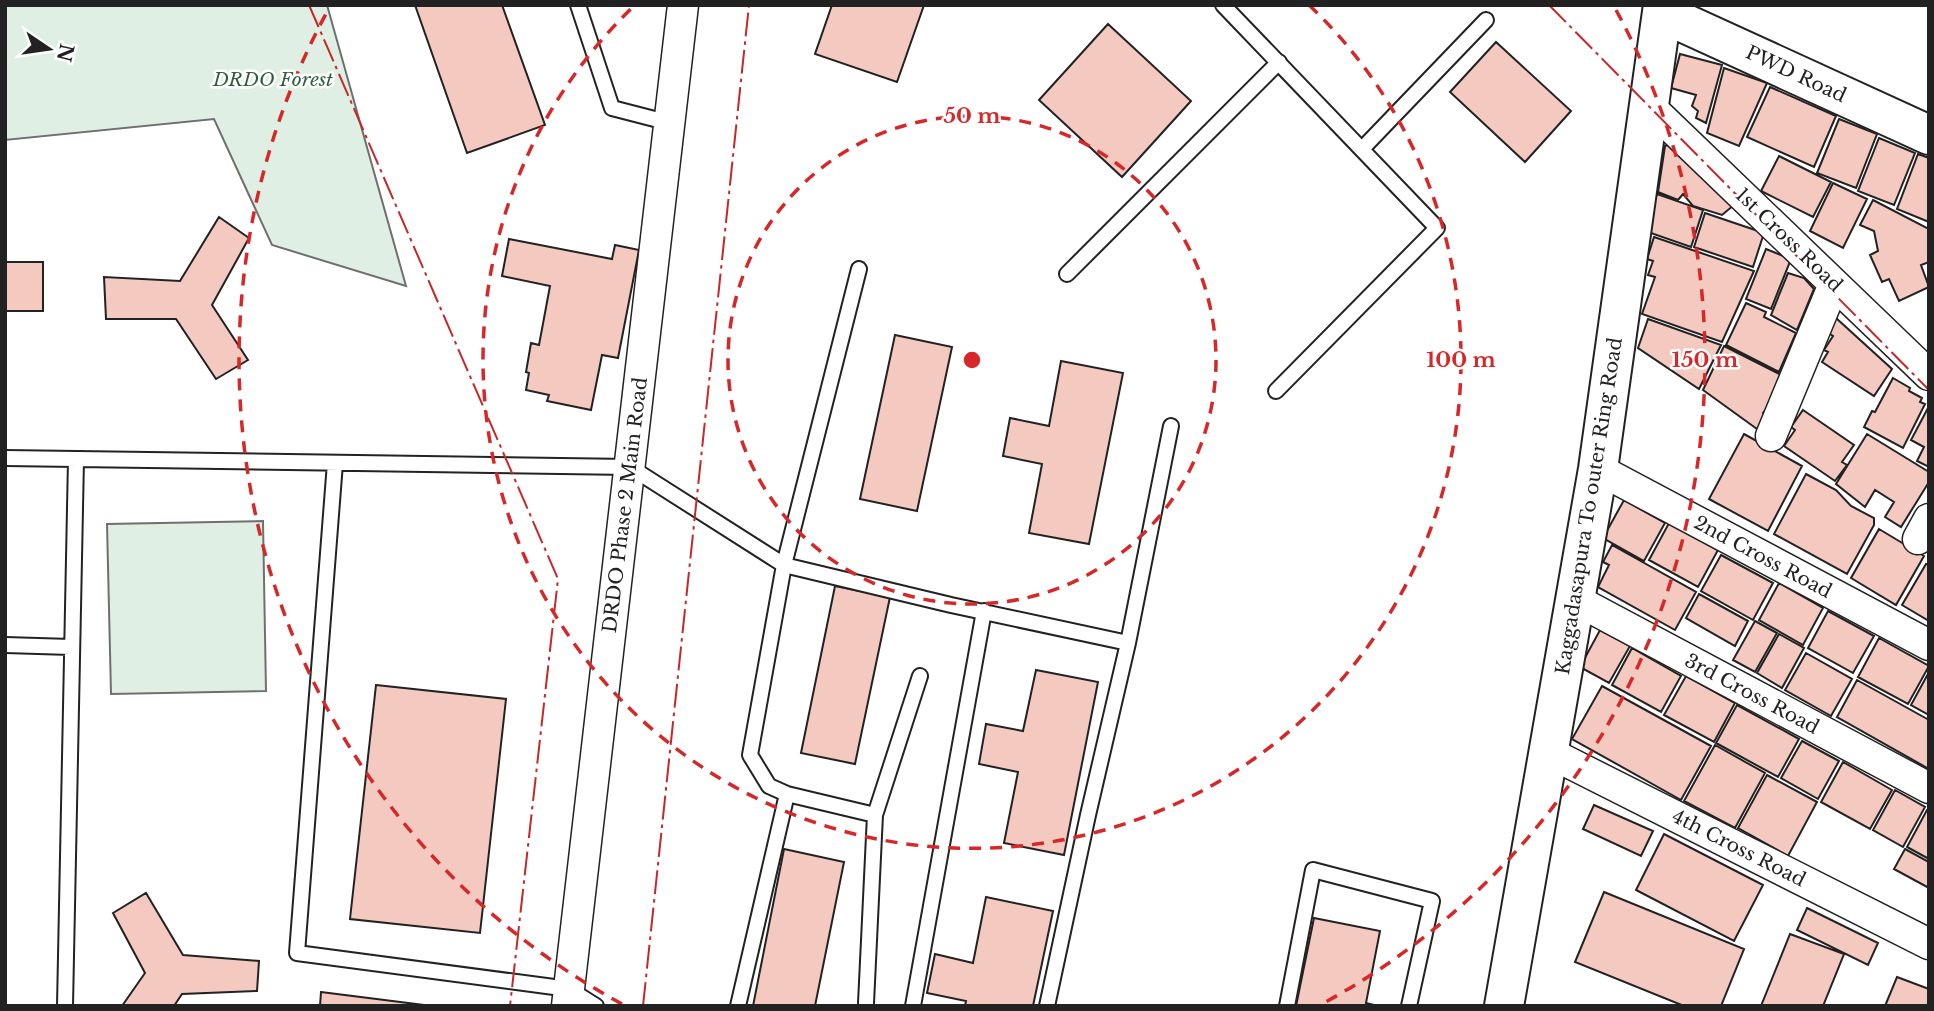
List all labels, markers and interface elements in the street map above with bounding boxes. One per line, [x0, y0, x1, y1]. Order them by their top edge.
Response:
north arrow [14, 14, 84, 84]
text: N [52, 41, 78, 64]
street label: PWD Road [1742, 41, 1850, 107]
park label: DRDO Forest [212, 68, 333, 91]
text: 50 m [943, 103, 1001, 129]
street label: 1st Cross Road [1731, 183, 1847, 297]
street label: Kaggadasapura To outer Ring Road [1551, 336, 1627, 676]
text: 100 m [1426, 347, 1496, 373]
text: 150 m [1672, 347, 1738, 373]
centre of rings [960, 348, 984, 372]
street label: DRDO Phase 2 Main Road [598, 376, 652, 634]
street label: 2nd Cross Road [1690, 511, 1836, 603]
street label: 3rd Cross Road [1681, 649, 1823, 739]
street label: 4th Cross Road [1668, 804, 1810, 892]

